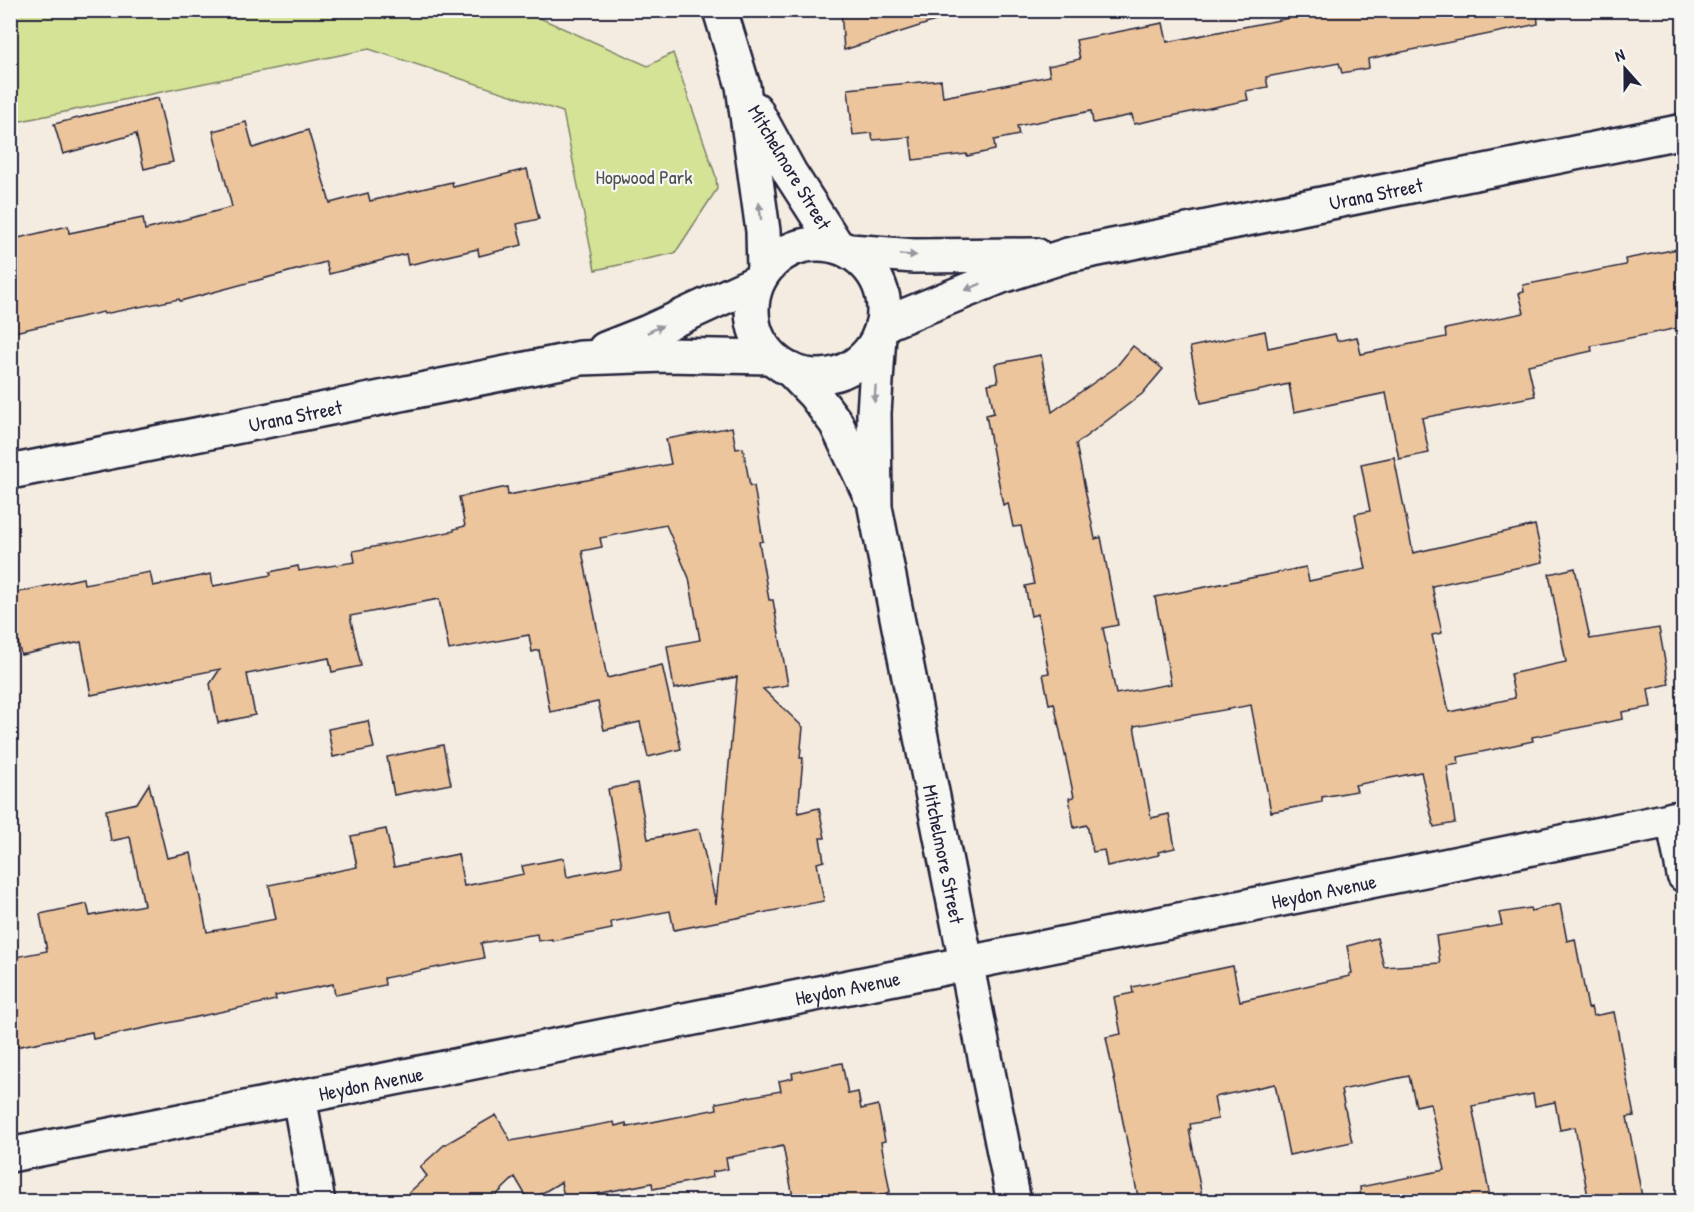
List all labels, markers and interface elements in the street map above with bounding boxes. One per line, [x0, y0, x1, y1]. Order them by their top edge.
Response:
north arrow [1595, 39, 1655, 99]
text: N [1612, 43, 1628, 67]
street label: Mitchelmore Street [742, 100, 839, 235]
park label: Hopwood Park [595, 163, 693, 190]
street label: Urana Street [1327, 170, 1426, 216]
one-way arrow [756, 202, 765, 221]
one-way arrow [899, 250, 918, 260]
one-way arrow [963, 282, 981, 292]
one-way arrow [647, 325, 664, 334]
one-way arrow [870, 384, 880, 403]
street label: Urana Street [246, 392, 346, 438]
street label: Mitchelmore Street [917, 782, 972, 927]
street label: Heydon Avenue [1269, 867, 1378, 914]
street label: Heydon Avenue [793, 964, 902, 1011]
street label: Heydon Avenue [316, 1059, 426, 1106]

